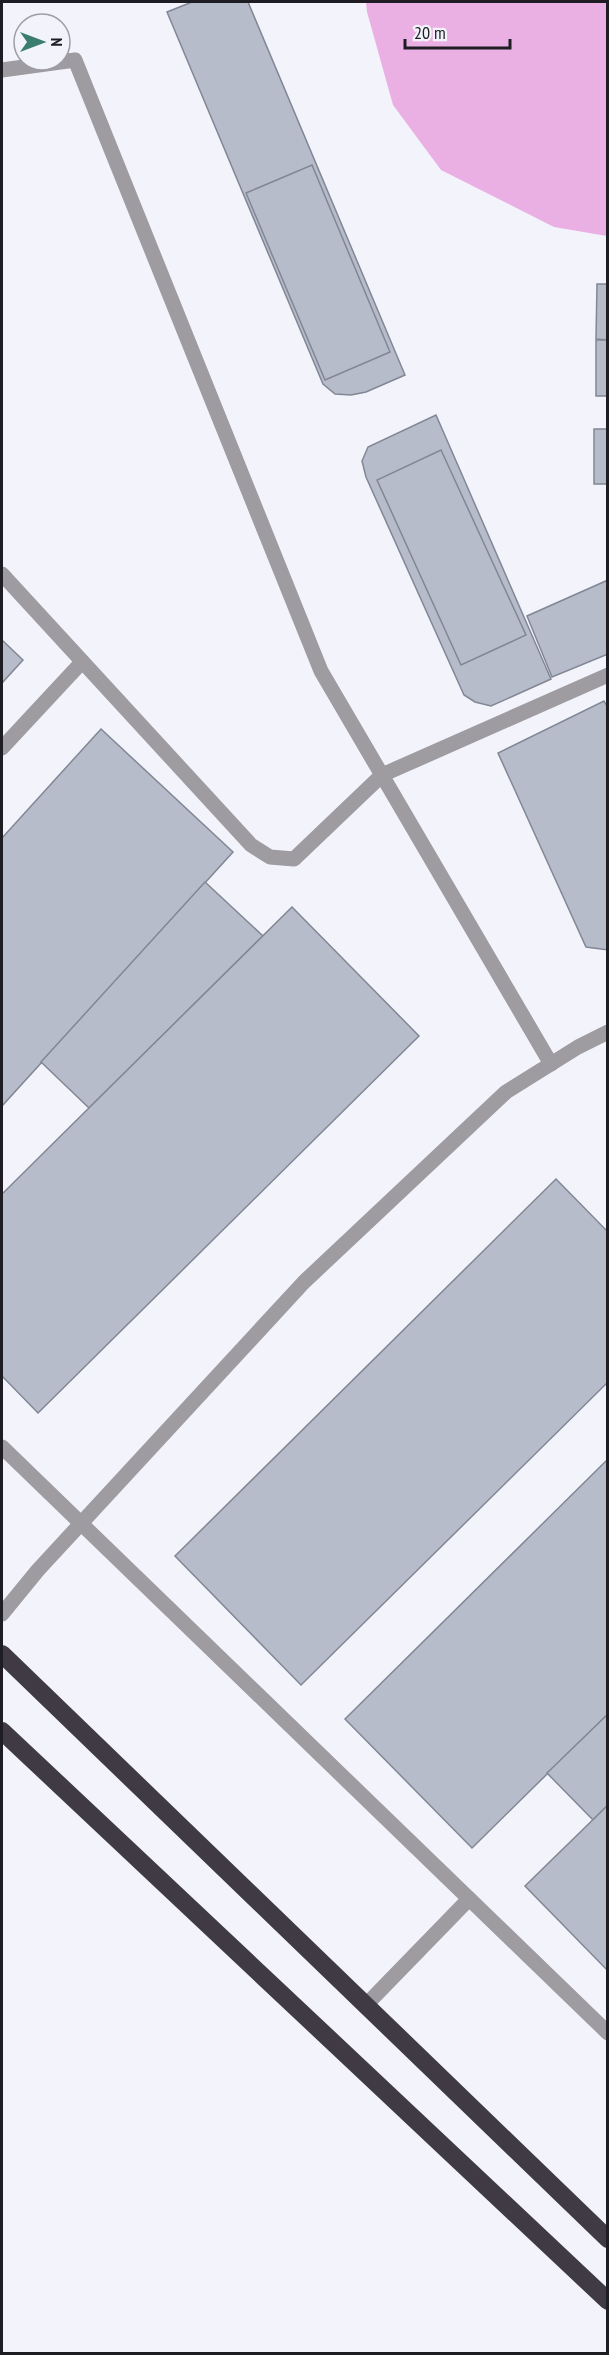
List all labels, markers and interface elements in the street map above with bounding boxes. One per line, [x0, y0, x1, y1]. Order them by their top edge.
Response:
north arrow [12, 12, 72, 72]
scale bar [405, 12, 510, 50]
text: 20 m [414, 21, 446, 44]
text: N [47, 38, 67, 46]

